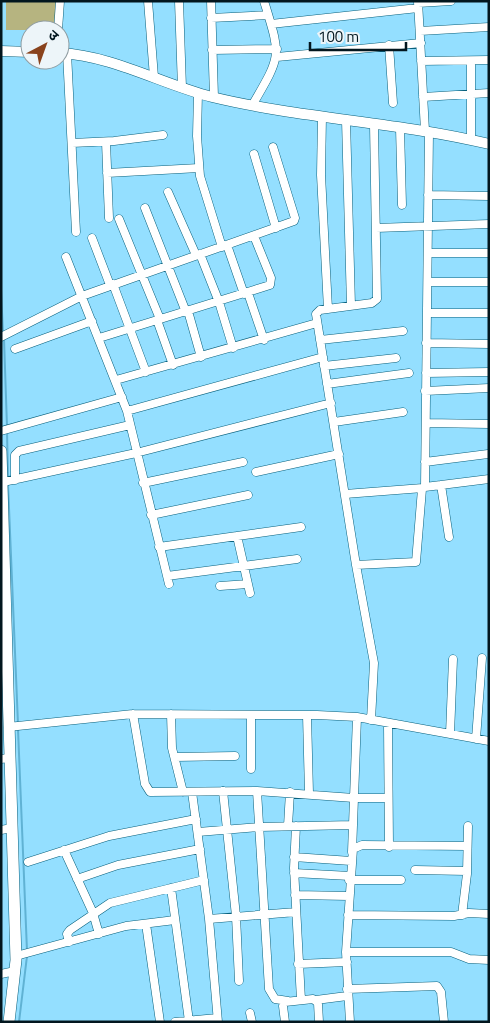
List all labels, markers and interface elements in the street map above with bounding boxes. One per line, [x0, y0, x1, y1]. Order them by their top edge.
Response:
north arrow [20, 20, 70, 70]
scale bar [310, 20, 406, 52]
text: उ [44, 24, 64, 46]
text: 100 m [318, 25, 359, 48]

